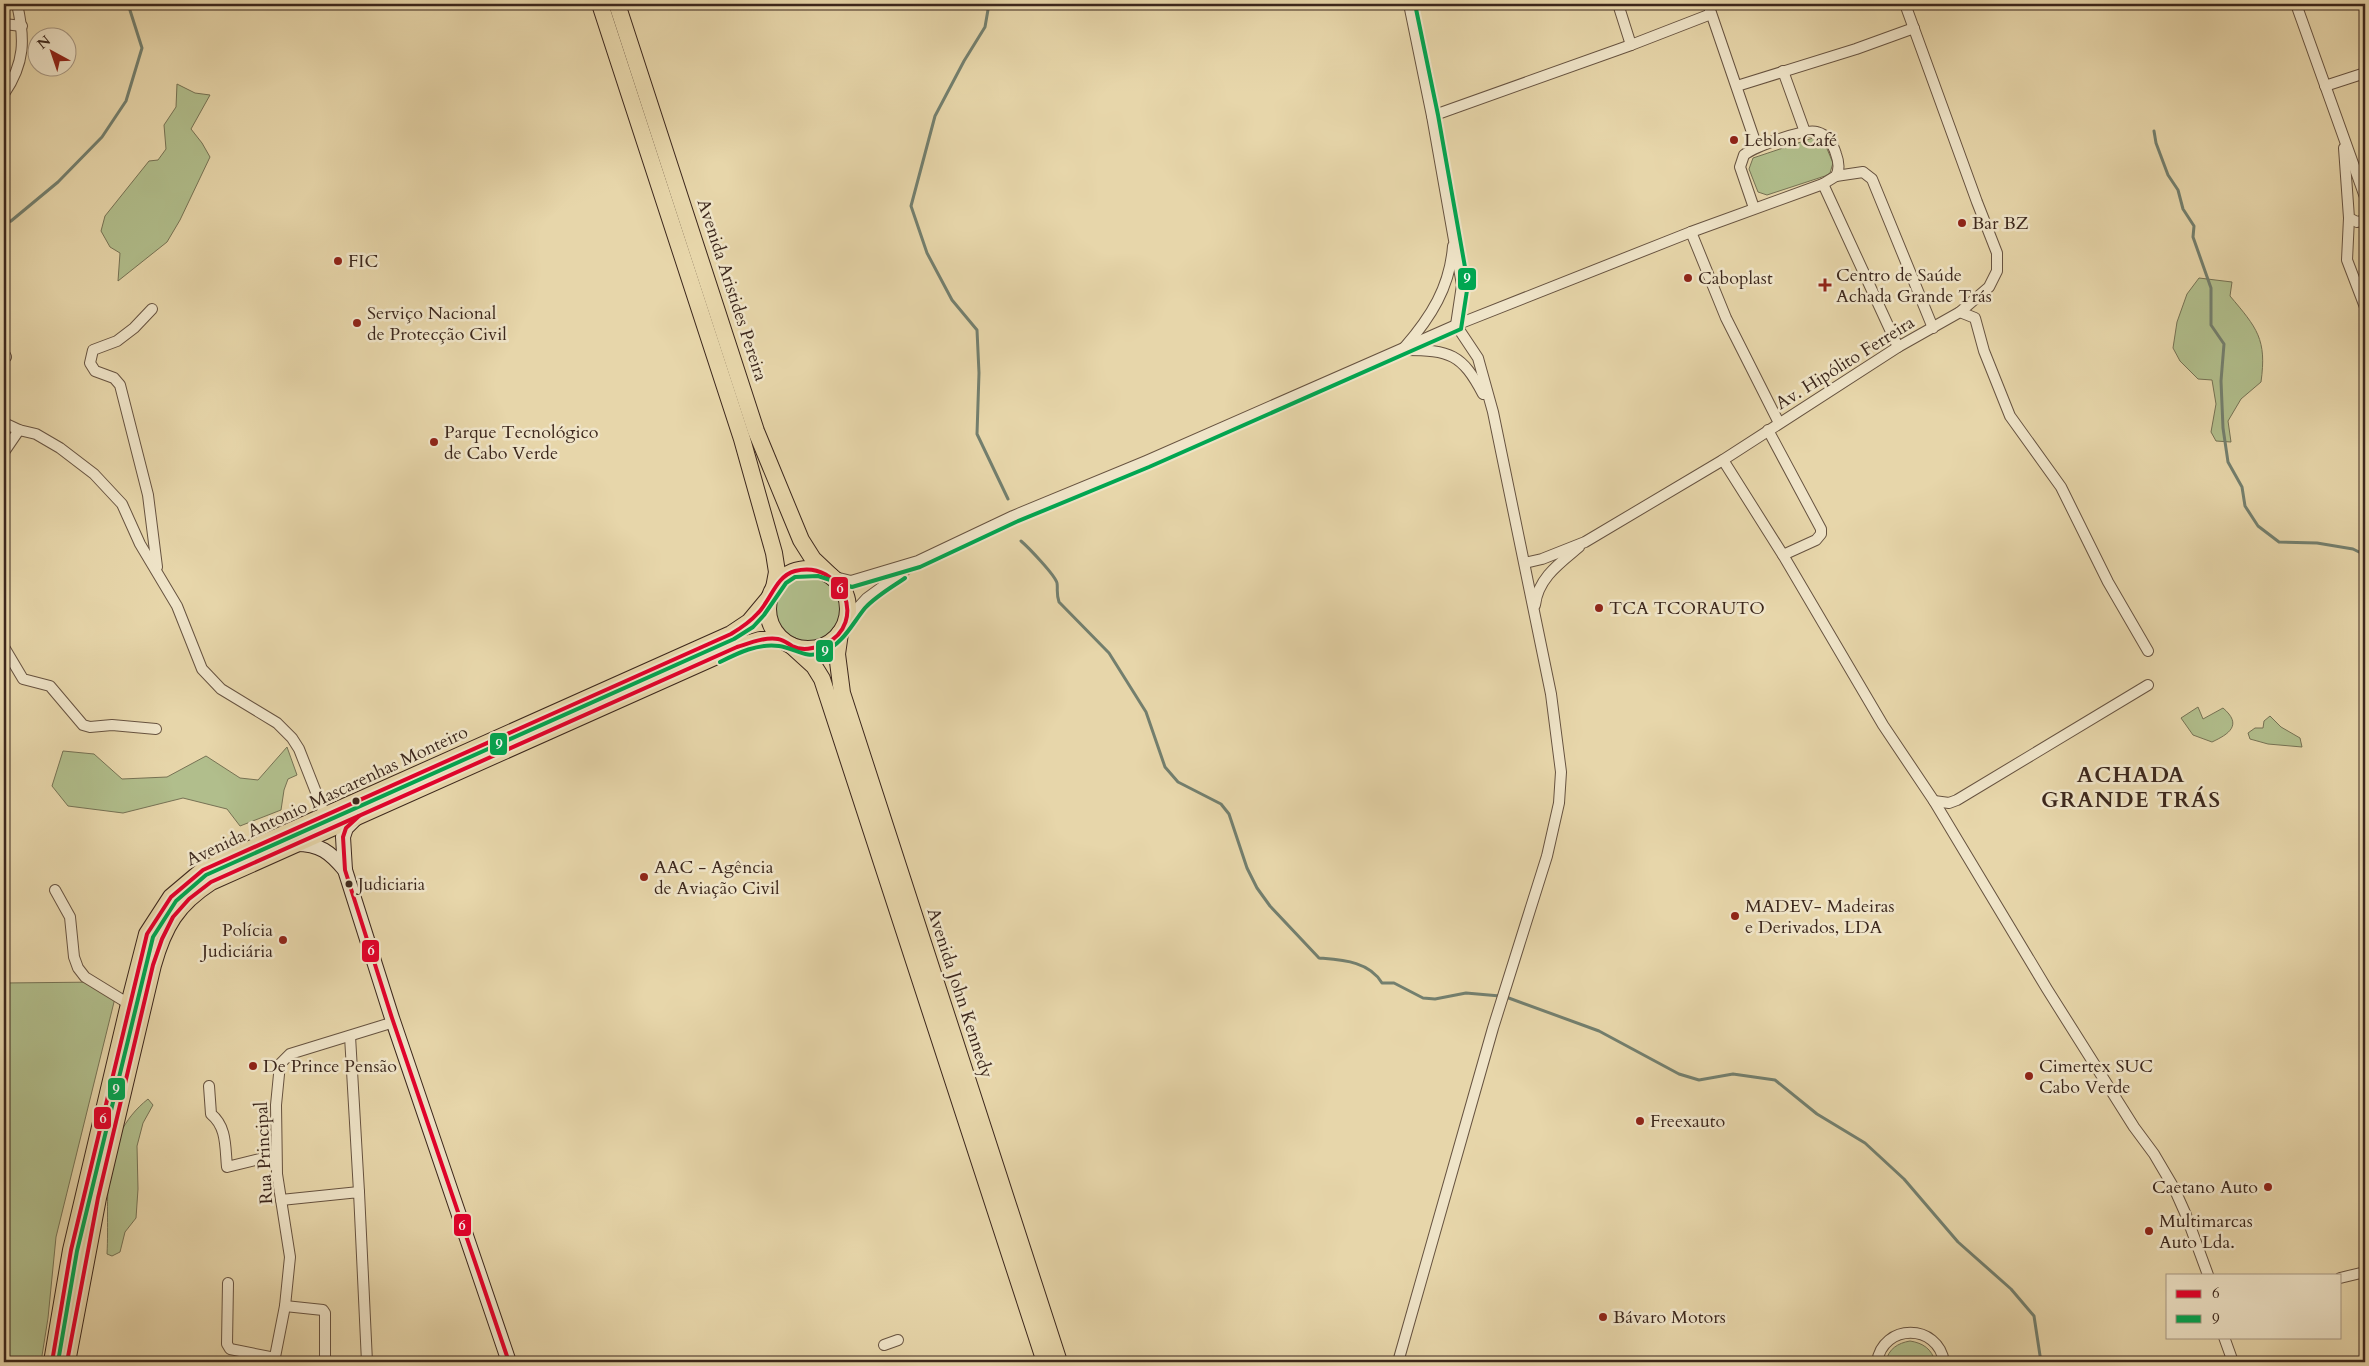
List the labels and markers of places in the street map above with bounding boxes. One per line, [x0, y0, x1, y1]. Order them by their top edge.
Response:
place label: Leblon Café [1744, 128, 1837, 153]
marker: Leblon Café [1728, 134, 1740, 146]
place label: Bar BZ [1972, 211, 2028, 236]
marker: Bar BZ [1956, 217, 1968, 229]
place label: FIC [348, 249, 378, 274]
marker: FIC [332, 255, 344, 267]
place label: Centro de Saúde Achada Grande Trás [1836, 263, 1992, 309]
place label: Caboplast [1698, 266, 1773, 291]
marker: Caboplast [1682, 272, 1694, 284]
marker: Centro de Saúde Achada Grande Trás [1818, 278, 1832, 292]
place label: Serviço Nacional de Protecção Civil [367, 301, 507, 347]
marker: Serviço Nacional de Protecção Civil [351, 317, 363, 329]
place label: Parque Tecnológico de Cabo Verde [444, 420, 599, 466]
marker: Parque Tecnológico de Cabo Verde [428, 436, 440, 448]
place label: TCA TCORAUTO [1609, 596, 1765, 621]
marker: TCA TCORAUTO [1593, 602, 1605, 614]
unlabelled marker [351, 796, 361, 806]
place label: AAC - Agência de Aviação Civil [654, 855, 780, 901]
marker: AAC - Agência de Aviação Civil [638, 871, 650, 883]
place label: Judiciaria [355, 873, 426, 896]
marker: Judiciaria [344, 879, 354, 889]
place label: MADEV- Madeiras e Derivados, LDA [1745, 894, 1895, 940]
marker: MADEV- Madeiras e Derivados, LDA [1729, 910, 1741, 922]
place label: Polícia Judiciária [199, 918, 273, 964]
marker: Polícia Judiciária [277, 934, 289, 946]
place label: De Prince Pensão [263, 1054, 397, 1079]
place label: Cimertex SUC Cabo Verde [2039, 1054, 2153, 1100]
marker: De Prince Pensão [247, 1060, 259, 1072]
marker: Cimertex SUC Cabo Verde [2023, 1070, 2035, 1082]
place label: Freexauto [1650, 1109, 1725, 1134]
marker: Freexauto [1634, 1115, 1646, 1127]
place label: Caetano Auto [2152, 1175, 2258, 1200]
marker: Caetano Auto [2262, 1181, 2274, 1193]
place label: Multimarcas Auto Lda. [2159, 1209, 2253, 1255]
marker: Multimarcas Auto Lda. [2143, 1225, 2155, 1237]
place label: Bávaro Motors [1613, 1305, 1726, 1330]
marker: Bávaro Motors [1597, 1311, 1609, 1323]

